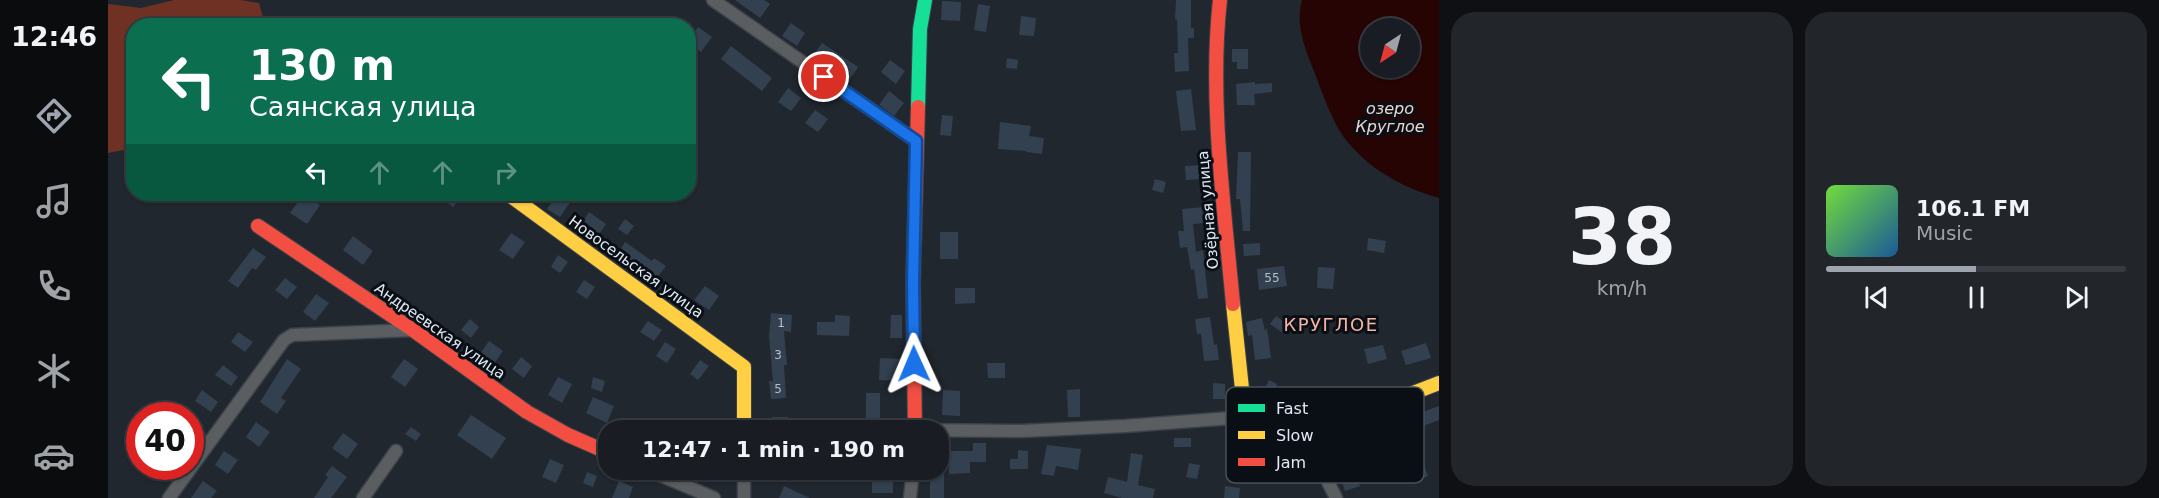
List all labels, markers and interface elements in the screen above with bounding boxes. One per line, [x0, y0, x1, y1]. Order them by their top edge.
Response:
north arrow [1360, 18, 1420, 78]
map controls [1360, 18, 1420, 78]
text: 12:46 [11, 21, 97, 52]
text: 130 m [249, 41, 395, 90]
icon: left [150, 42, 228, 120]
pin [798, 51, 849, 102]
icon: arrive [807, 60, 840, 93]
text: Саянская улица [249, 91, 477, 122]
icon: directions [33, 95, 75, 137]
water label: озеро Круглое [1355, 99, 1425, 136]
street label: Озёрная улица [1194, 150, 1222, 270]
icon: left [300, 156, 333, 189]
icon: ahead [363, 156, 396, 189]
icon: ahead [426, 156, 459, 189]
icon: right [489, 156, 522, 189]
icon: music [33, 180, 75, 222]
text: 38 [1568, 192, 1676, 282]
text: 106.1 FM [1916, 196, 2030, 221]
street label: Новосельская улица [565, 212, 707, 322]
text: Music [1916, 221, 1973, 245]
icon: phone [33, 265, 75, 307]
house number: 55 [1264, 271, 1280, 285]
text: km/h [1597, 276, 1647, 300]
street label: Андреевская улица [371, 279, 509, 383]
icon: previous [1860, 281, 1893, 314]
icon: pause [1960, 281, 1993, 314]
icon: next [2060, 281, 2093, 314]
district label: КРУГЛОЕ [1283, 314, 1379, 335]
house number: 1 [777, 316, 785, 330]
position arrow [882, 332, 946, 396]
house number: 3 [774, 348, 782, 362]
icon: climate [33, 350, 75, 392]
house number: 5 [774, 382, 782, 396]
legend [1226, 387, 1424, 483]
text: Fast [1276, 399, 1308, 418]
speed limit sign: 40 [126, 402, 204, 480]
text: Slow [1276, 426, 1313, 445]
icon: car [33, 435, 75, 477]
text: 12:47 · 1 min · 190 m [642, 437, 905, 462]
text: Jam [1275, 453, 1306, 472]

